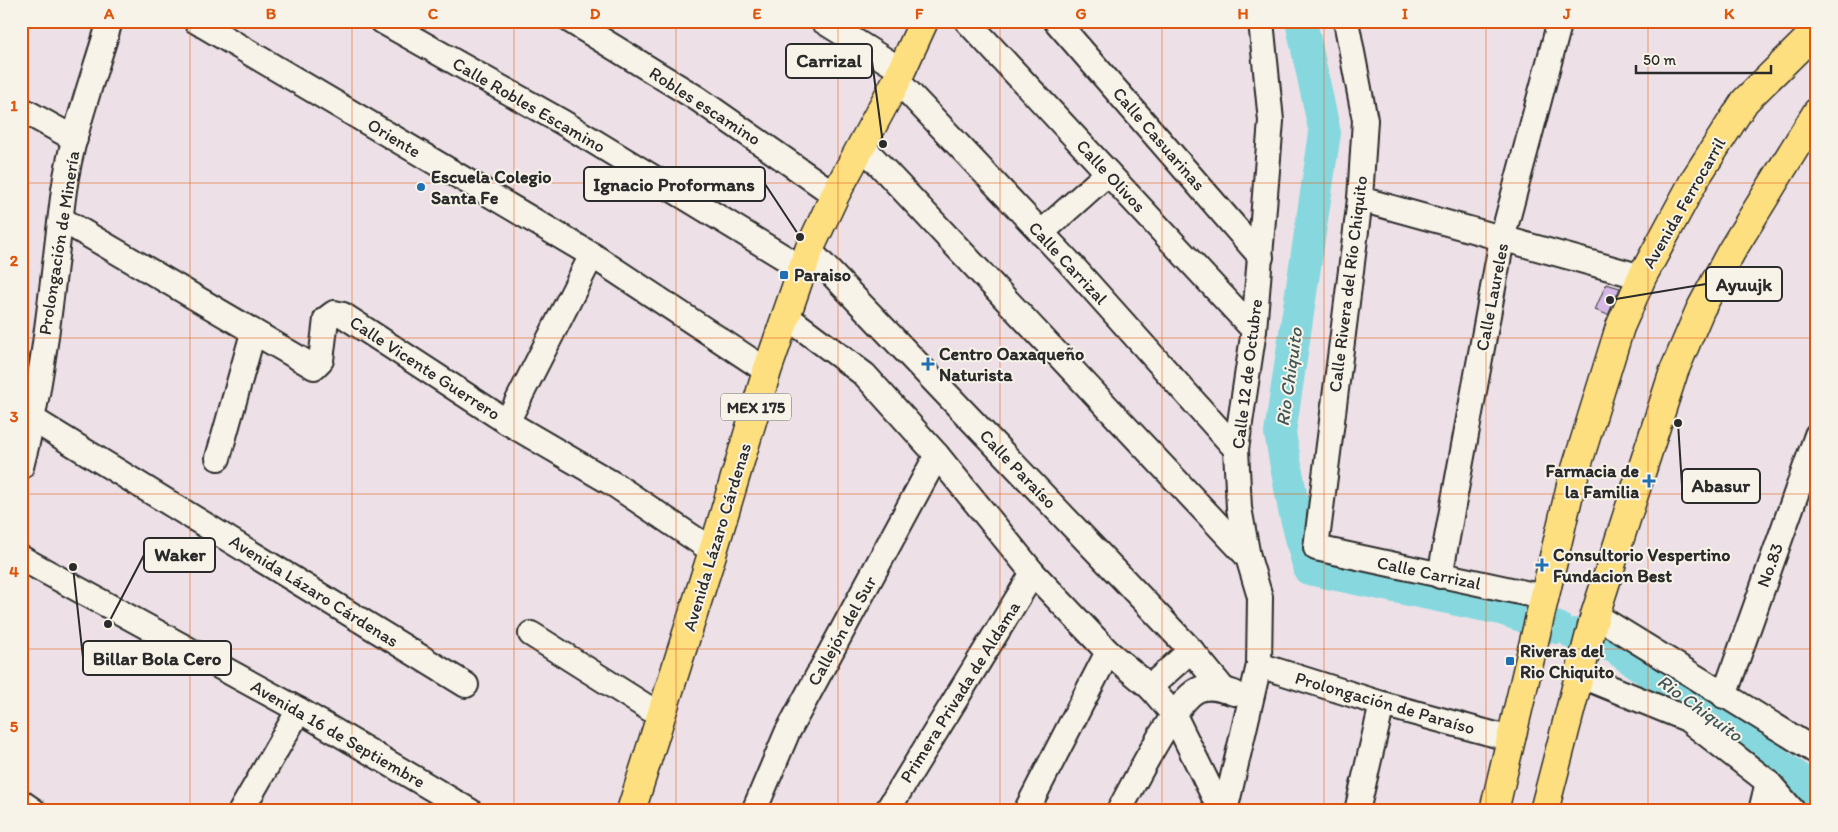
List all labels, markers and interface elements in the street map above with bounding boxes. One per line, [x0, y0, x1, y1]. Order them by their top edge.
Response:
text: A [103, 4, 115, 23]
text: B [266, 4, 277, 23]
text: C [428, 4, 439, 23]
text: D [590, 4, 601, 23]
text: E [753, 4, 762, 23]
text: F [915, 4, 924, 23]
text: G [1075, 4, 1087, 23]
text: H [1237, 4, 1249, 23]
text: I [1402, 4, 1408, 23]
text: J [1562, 4, 1571, 23]
text: K [1724, 4, 1735, 23]
scale bar [1636, 42, 1770, 74]
callout: Carrizal [786, 44, 872, 78]
text: Carrizal [796, 49, 862, 72]
text: 50 m [1643, 51, 1676, 69]
street label: Calle Robles Escamino [449, 52, 609, 158]
street label: Robles escamino [645, 62, 765, 150]
street label: Calle Casuarinas [1108, 83, 1210, 195]
text: 1 [10, 96, 18, 115]
street label: Oriente [363, 114, 425, 162]
street label: Avenida Ferrocarril [1638, 134, 1730, 272]
street label: Calle Olivos [1072, 135, 1150, 217]
street label: Prolongación de Minería [34, 149, 84, 337]
place label: Escuela Colegio Santa Fe [431, 166, 552, 209]
callout: Ignacio Proformans [584, 167, 765, 201]
text: Ignacio Proformans [593, 173, 755, 196]
street label: Calle Rivera del Río Chiquito [1324, 174, 1372, 394]
marker: Escuela Colegio Santa Fe [415, 181, 427, 193]
street label: Calle Carrizal [1024, 217, 1112, 309]
street label: Calle Laureles [1471, 241, 1513, 353]
text: 2 [10, 251, 19, 270]
place label: Paraiso [794, 264, 851, 286]
callout: Ayuujk [1706, 267, 1782, 301]
marker: Paraiso [778, 269, 790, 281]
text: Ayuujk [1715, 273, 1772, 296]
street label: Calle 12 de Octubre [1227, 298, 1267, 450]
street label: Calle Vicente Guerrero [346, 311, 504, 425]
water label: Rio Chiquito [1271, 325, 1307, 428]
place label: Centro Oaxaqueño Naturista [939, 343, 1084, 386]
marker: Centro Oaxaqueño Naturista [921, 357, 935, 371]
road number: MEX 175 [721, 394, 791, 421]
text: 3 [10, 407, 19, 426]
street label: Calle Paraíso [975, 425, 1061, 513]
street label: Avenida Lázaro Cárdenas [678, 440, 756, 634]
place label: Farmacia de la Familia [1546, 460, 1639, 503]
callout: Abasur [1682, 469, 1760, 503]
text: Abasur [1691, 474, 1751, 497]
marker: Farmacia de la Familia [1643, 475, 1655, 487]
street label: Avenida Lázaro Cárdenas [225, 530, 403, 652]
callout: Waker [144, 538, 215, 572]
street label: No.83 [1752, 540, 1788, 590]
text: Waker [154, 543, 207, 566]
place label: Consultorio Vespertino Fundacion Best [1553, 544, 1730, 587]
street label: Calle Carrizal [1375, 551, 1483, 595]
marker: Consultorio Vespertino Fundacion Best [1535, 558, 1549, 572]
text: 4 [9, 562, 19, 581]
street label: Callejón del Sur [803, 571, 882, 690]
street label: Primera Privada de Aldama [895, 596, 1025, 787]
place label: Riveras del Rio Chiquito [1520, 640, 1614, 683]
callout: Billar Bola Cero [83, 641, 231, 675]
text: Billar Bola Cero [93, 647, 222, 670]
marker: Riveras del Rio Chiquito [1504, 655, 1516, 667]
street label: Prolongación de Paraíso [1293, 667, 1477, 739]
water label: Rio Chiquito [1653, 669, 1748, 747]
street label: Avenida 16 de Septiembre [247, 675, 429, 793]
text: 5 [10, 717, 19, 736]

